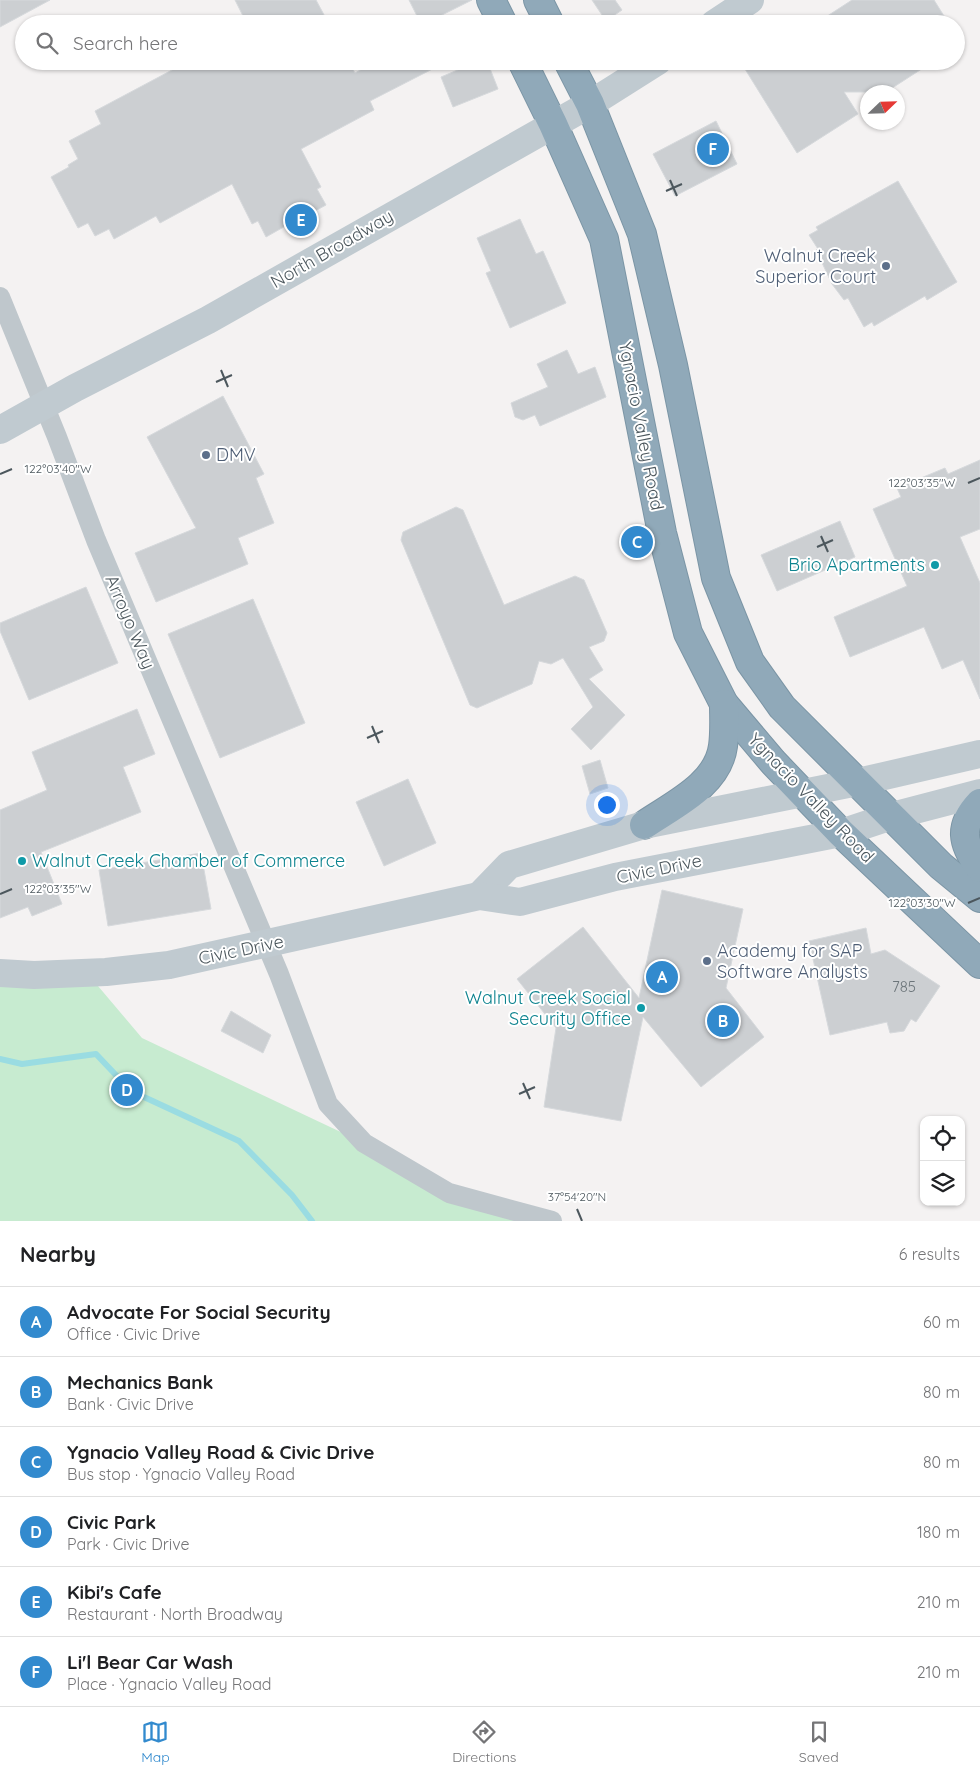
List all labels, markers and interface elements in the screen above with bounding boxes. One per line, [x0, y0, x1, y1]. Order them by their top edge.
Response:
search box [15, 15, 965, 70]
icon: search [33, 29, 61, 57]
text: Search here [73, 31, 178, 55]
north arrow [860, 85, 905, 130]
pin: F [697, 130, 729, 168]
pin: E [285, 201, 317, 239]
street label: North Broadway [266, 204, 397, 293]
place label: Walnut Creek Superior Court [755, 244, 876, 288]
marker: Walnut Creek Superior Court [880, 260, 892, 272]
street label: Ygnacio Valley Road [614, 340, 669, 512]
place label: DMV [216, 443, 256, 466]
marker: DMV [200, 449, 212, 461]
text: 122°03'40"W [24, 461, 92, 476]
text: 122°03'35"W [889, 475, 956, 490]
pin: C [621, 523, 653, 561]
place label: Brio Apartments [788, 553, 925, 576]
marker: Brio Apartments [929, 559, 941, 571]
street label: Arroyo Way [100, 571, 161, 672]
street label: Ygnacio Valley Road [744, 728, 879, 867]
your location [594, 792, 620, 818]
street label: Civic Drive [614, 848, 704, 889]
place label: Walnut Creek Chamber of Commerce [32, 849, 345, 872]
marker: Walnut Creek Chamber of Commerce [16, 855, 28, 867]
text: 122°03'35"W [25, 881, 92, 896]
text: 122°03'30"W [888, 895, 956, 910]
street label: Civic Drive [196, 929, 286, 970]
place label: Academy for SAP Software Analysts [717, 939, 868, 983]
marker: Academy for SAP Software Analysts [701, 955, 713, 967]
pin: A [646, 958, 678, 996]
house number: 785 [892, 977, 916, 996]
place label: Walnut Creek Social Security Office [465, 986, 631, 1030]
marker: Walnut Creek Social Security Office [635, 1002, 647, 1014]
pin: B [707, 1002, 739, 1040]
pin: D [111, 1071, 143, 1109]
map controls [920, 1116, 965, 1206]
button: locate [920, 1116, 965, 1161]
button: layers [920, 1161, 965, 1206]
text: 37°54'20"N [548, 1189, 606, 1204]
text: Nearby [20, 1241, 96, 1267]
text: 6 results [899, 1244, 960, 1264]
text: Advocate For Social Security [67, 1300, 331, 1324]
text: A [31, 1312, 41, 1332]
text: 60 m [923, 1312, 960, 1332]
text: Office · Civic Drive [67, 1324, 200, 1344]
text: Mechanics Bank [67, 1370, 213, 1394]
text: B [31, 1382, 41, 1402]
text: 80 m [923, 1382, 960, 1402]
text: Bank · Civic Drive [67, 1394, 194, 1414]
text: Ygnacio Valley Road & Civic Drive [67, 1440, 374, 1464]
text: C [31, 1452, 41, 1472]
text: 80 m [923, 1452, 960, 1472]
text: Bus stop · Ygnacio Valley Road [67, 1464, 295, 1484]
text: Civic Park [67, 1510, 156, 1534]
text: D [30, 1522, 42, 1542]
text: 180 m [917, 1522, 960, 1542]
text: Park · Civic Drive [67, 1534, 190, 1554]
text: Kibi's Cafe [67, 1580, 162, 1604]
text: E [31, 1592, 41, 1612]
text: 210 m [917, 1592, 960, 1612]
text: Restaurant · North Broadway [67, 1604, 283, 1624]
text: Li'l Bear Car Wash [67, 1650, 233, 1674]
text: F [32, 1662, 41, 1682]
text: 210 m [917, 1662, 960, 1682]
text: Place · Ygnacio Valley Road [67, 1674, 272, 1694]
tab: Map [141, 1718, 170, 1766]
tab: Directions [452, 1718, 516, 1766]
tab: Saved [799, 1718, 839, 1766]

